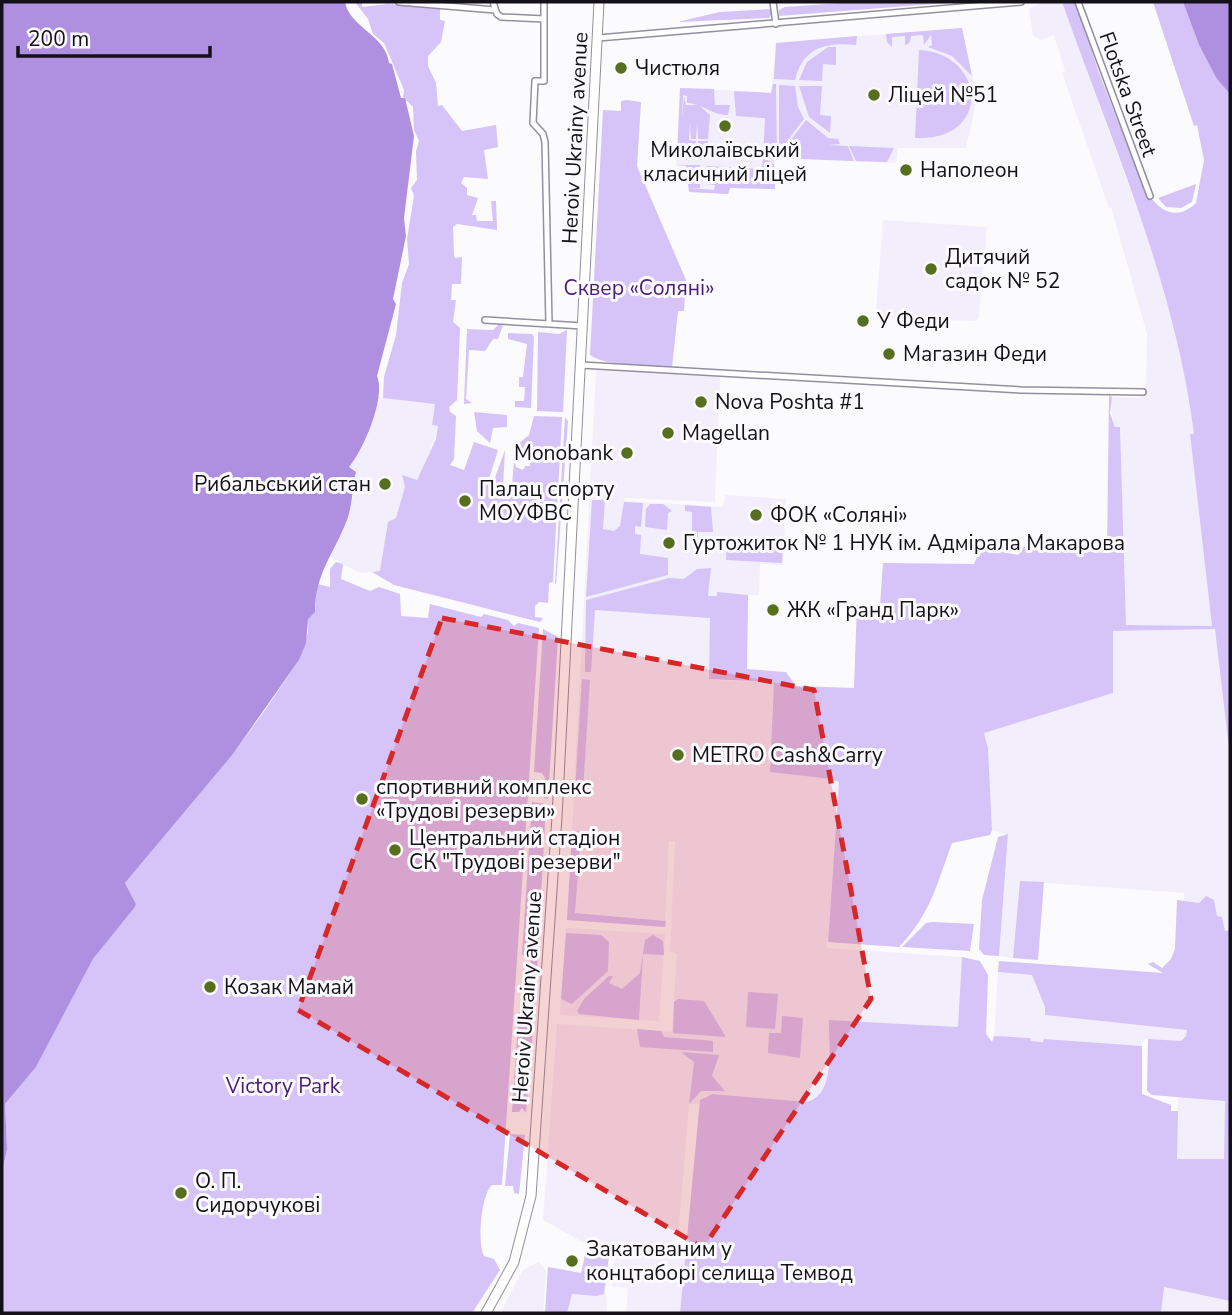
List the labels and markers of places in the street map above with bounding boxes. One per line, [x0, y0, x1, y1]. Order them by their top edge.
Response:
place label: Чистюля [635, 54, 720, 82]
marker: Чистюля [613, 60, 629, 76]
place label: Ліцей №51 [888, 81, 998, 109]
marker: Ліцей №51 [866, 87, 882, 103]
marker: Миколаївський класичний ліцей [717, 118, 733, 134]
place label: Миколаївський класичний ліцей [643, 136, 807, 188]
place label: Наполеон [920, 156, 1019, 184]
marker: Наполеон [898, 162, 914, 178]
place label: Дитячий садок № 52 [945, 243, 1060, 295]
marker: Дитячий садок № 52 [923, 261, 939, 277]
place label: У Феди [876, 307, 950, 335]
marker: У Феди [855, 313, 871, 329]
place label: Магазин Феди [903, 340, 1047, 368]
marker: Магазин Феди [881, 346, 897, 362]
place label: Nova Poshta #1 [715, 388, 865, 416]
marker: Nova Poshta #1 [693, 394, 709, 410]
place label: Magellan [682, 419, 770, 447]
marker: Magellan [660, 425, 676, 441]
place label: Monobank [514, 439, 613, 467]
marker: Monobank [619, 445, 635, 461]
place label: Рибальський стан [194, 470, 371, 498]
place label: Палац спорту МОУФВС [479, 475, 614, 527]
marker: Рибальський стан [377, 476, 393, 492]
marker: Палац спорту МОУФВС [457, 493, 473, 509]
place label: ФОК «Соляні» [770, 501, 908, 529]
marker: ФОК «Соляні» [748, 507, 764, 523]
place label: Гуртожиток № 1 НУК ім. Адмірала Макарова [683, 529, 1125, 557]
marker: Гуртожиток № 1 НУК ім. Адмірала Макарова [661, 535, 677, 551]
place label: ЖК «Гранд Парк» [787, 596, 959, 624]
marker: ЖК «Гранд Парк» [765, 602, 781, 618]
place label: METRO Cash&Carry [692, 741, 883, 769]
marker: METRO Cash&Carry [670, 747, 686, 763]
place label: спортивний комплекс «Трудові резерви» [376, 773, 591, 825]
marker: спортивний комплекс «Трудові резерви» [354, 791, 370, 807]
place label: Центральний стадіон СК "Трудові резерви" [409, 824, 621, 876]
marker: Центральний стадіон СК "Трудові резерви" [387, 842, 403, 858]
place label: Козак Мамай [224, 973, 354, 1001]
marker: Козак Мамай [202, 979, 218, 995]
place label: О. П. Сидорчукові [195, 1167, 320, 1219]
marker: О. П. Сидорчукові [173, 1185, 189, 1201]
place label: Закатованим у концтаборі селища Темвод [586, 1235, 853, 1287]
marker: Закатованим у концтаборі селища Темвод [564, 1253, 580, 1269]

